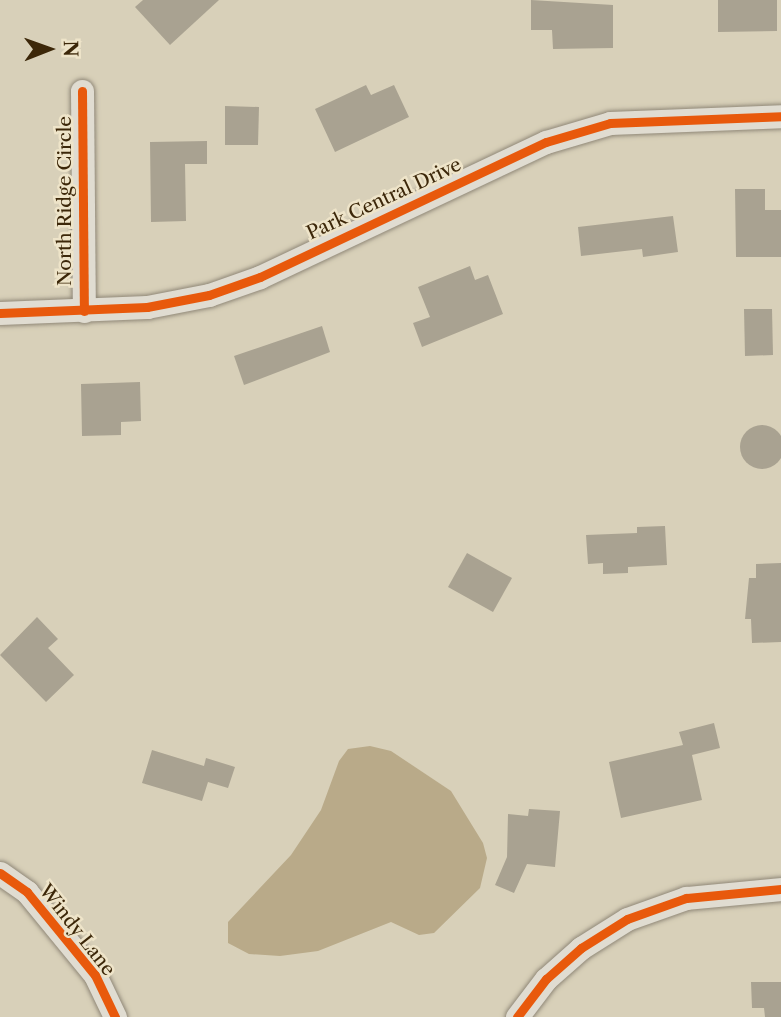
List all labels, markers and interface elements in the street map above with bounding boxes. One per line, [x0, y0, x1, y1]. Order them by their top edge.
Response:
north arrow [14, 14, 84, 84]
text: N [59, 40, 82, 57]
street label: North Ridge Circle [54, 116, 76, 286]
street label: Park Central Drive [303, 153, 465, 245]
street label: Windy Lane [34, 879, 120, 981]

